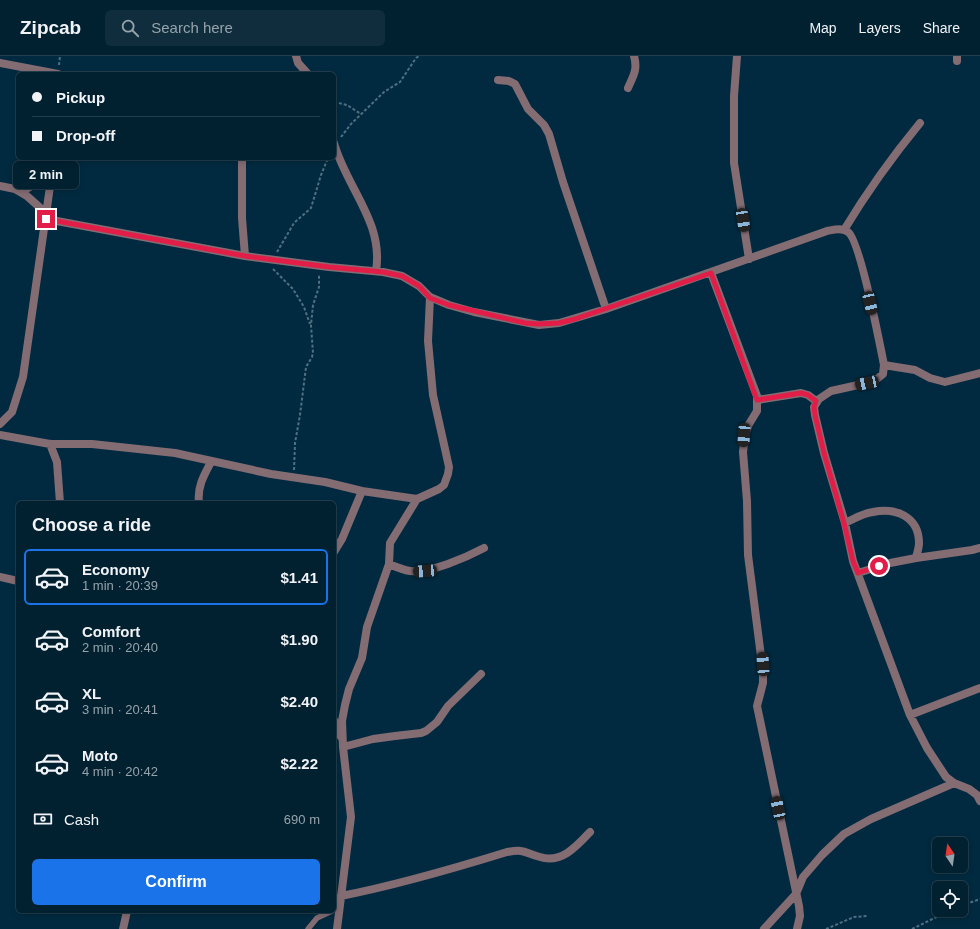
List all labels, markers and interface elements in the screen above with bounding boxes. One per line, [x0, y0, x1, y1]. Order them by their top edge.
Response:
search box [105, 10, 385, 46]
text: Zipcab [20, 17, 81, 38]
icon: search [119, 17, 141, 39]
text: Search here [151, 19, 233, 36]
text: Map [809, 20, 837, 36]
text: Layers [859, 20, 901, 36]
text: Share [923, 20, 960, 36]
text: Pickup [56, 89, 105, 106]
text: Drop-off [56, 127, 115, 144]
callout: 2 min [13, 161, 79, 189]
text: 2 min [29, 167, 63, 182]
car [735, 207, 751, 233]
route end [37, 210, 55, 228]
car [861, 290, 879, 316]
car [854, 375, 880, 391]
car [737, 423, 751, 447]
text: Choose a ride [32, 515, 151, 535]
route start [870, 557, 888, 575]
icon: car [34, 559, 70, 595]
text: Economy [82, 561, 150, 578]
car [413, 564, 437, 578]
text: $1.41 [280, 569, 318, 586]
text: 1 min · 20:39 [82, 578, 158, 593]
icon: car [34, 621, 70, 657]
text: Comfort [82, 623, 140, 640]
text: $1.90 [280, 631, 318, 648]
text: 2 min · 20:40 [82, 640, 158, 655]
car [756, 652, 770, 676]
icon: car [34, 683, 70, 719]
text: XL [82, 685, 101, 702]
text: $2.40 [280, 693, 318, 710]
text: 3 min · 20:41 [82, 702, 158, 717]
icon: car [34, 745, 70, 781]
text: Moto [82, 747, 118, 764]
text: $2.22 [280, 755, 318, 772]
text: 4 min · 20:42 [82, 764, 158, 779]
car [770, 795, 786, 821]
icon: cash [32, 808, 54, 830]
text: Cash [64, 811, 99, 828]
text: 690 m [284, 812, 320, 827]
north arrow [932, 837, 968, 873]
map controls [932, 837, 968, 917]
button: Confirm [32, 859, 320, 905]
button: locate [932, 881, 968, 917]

